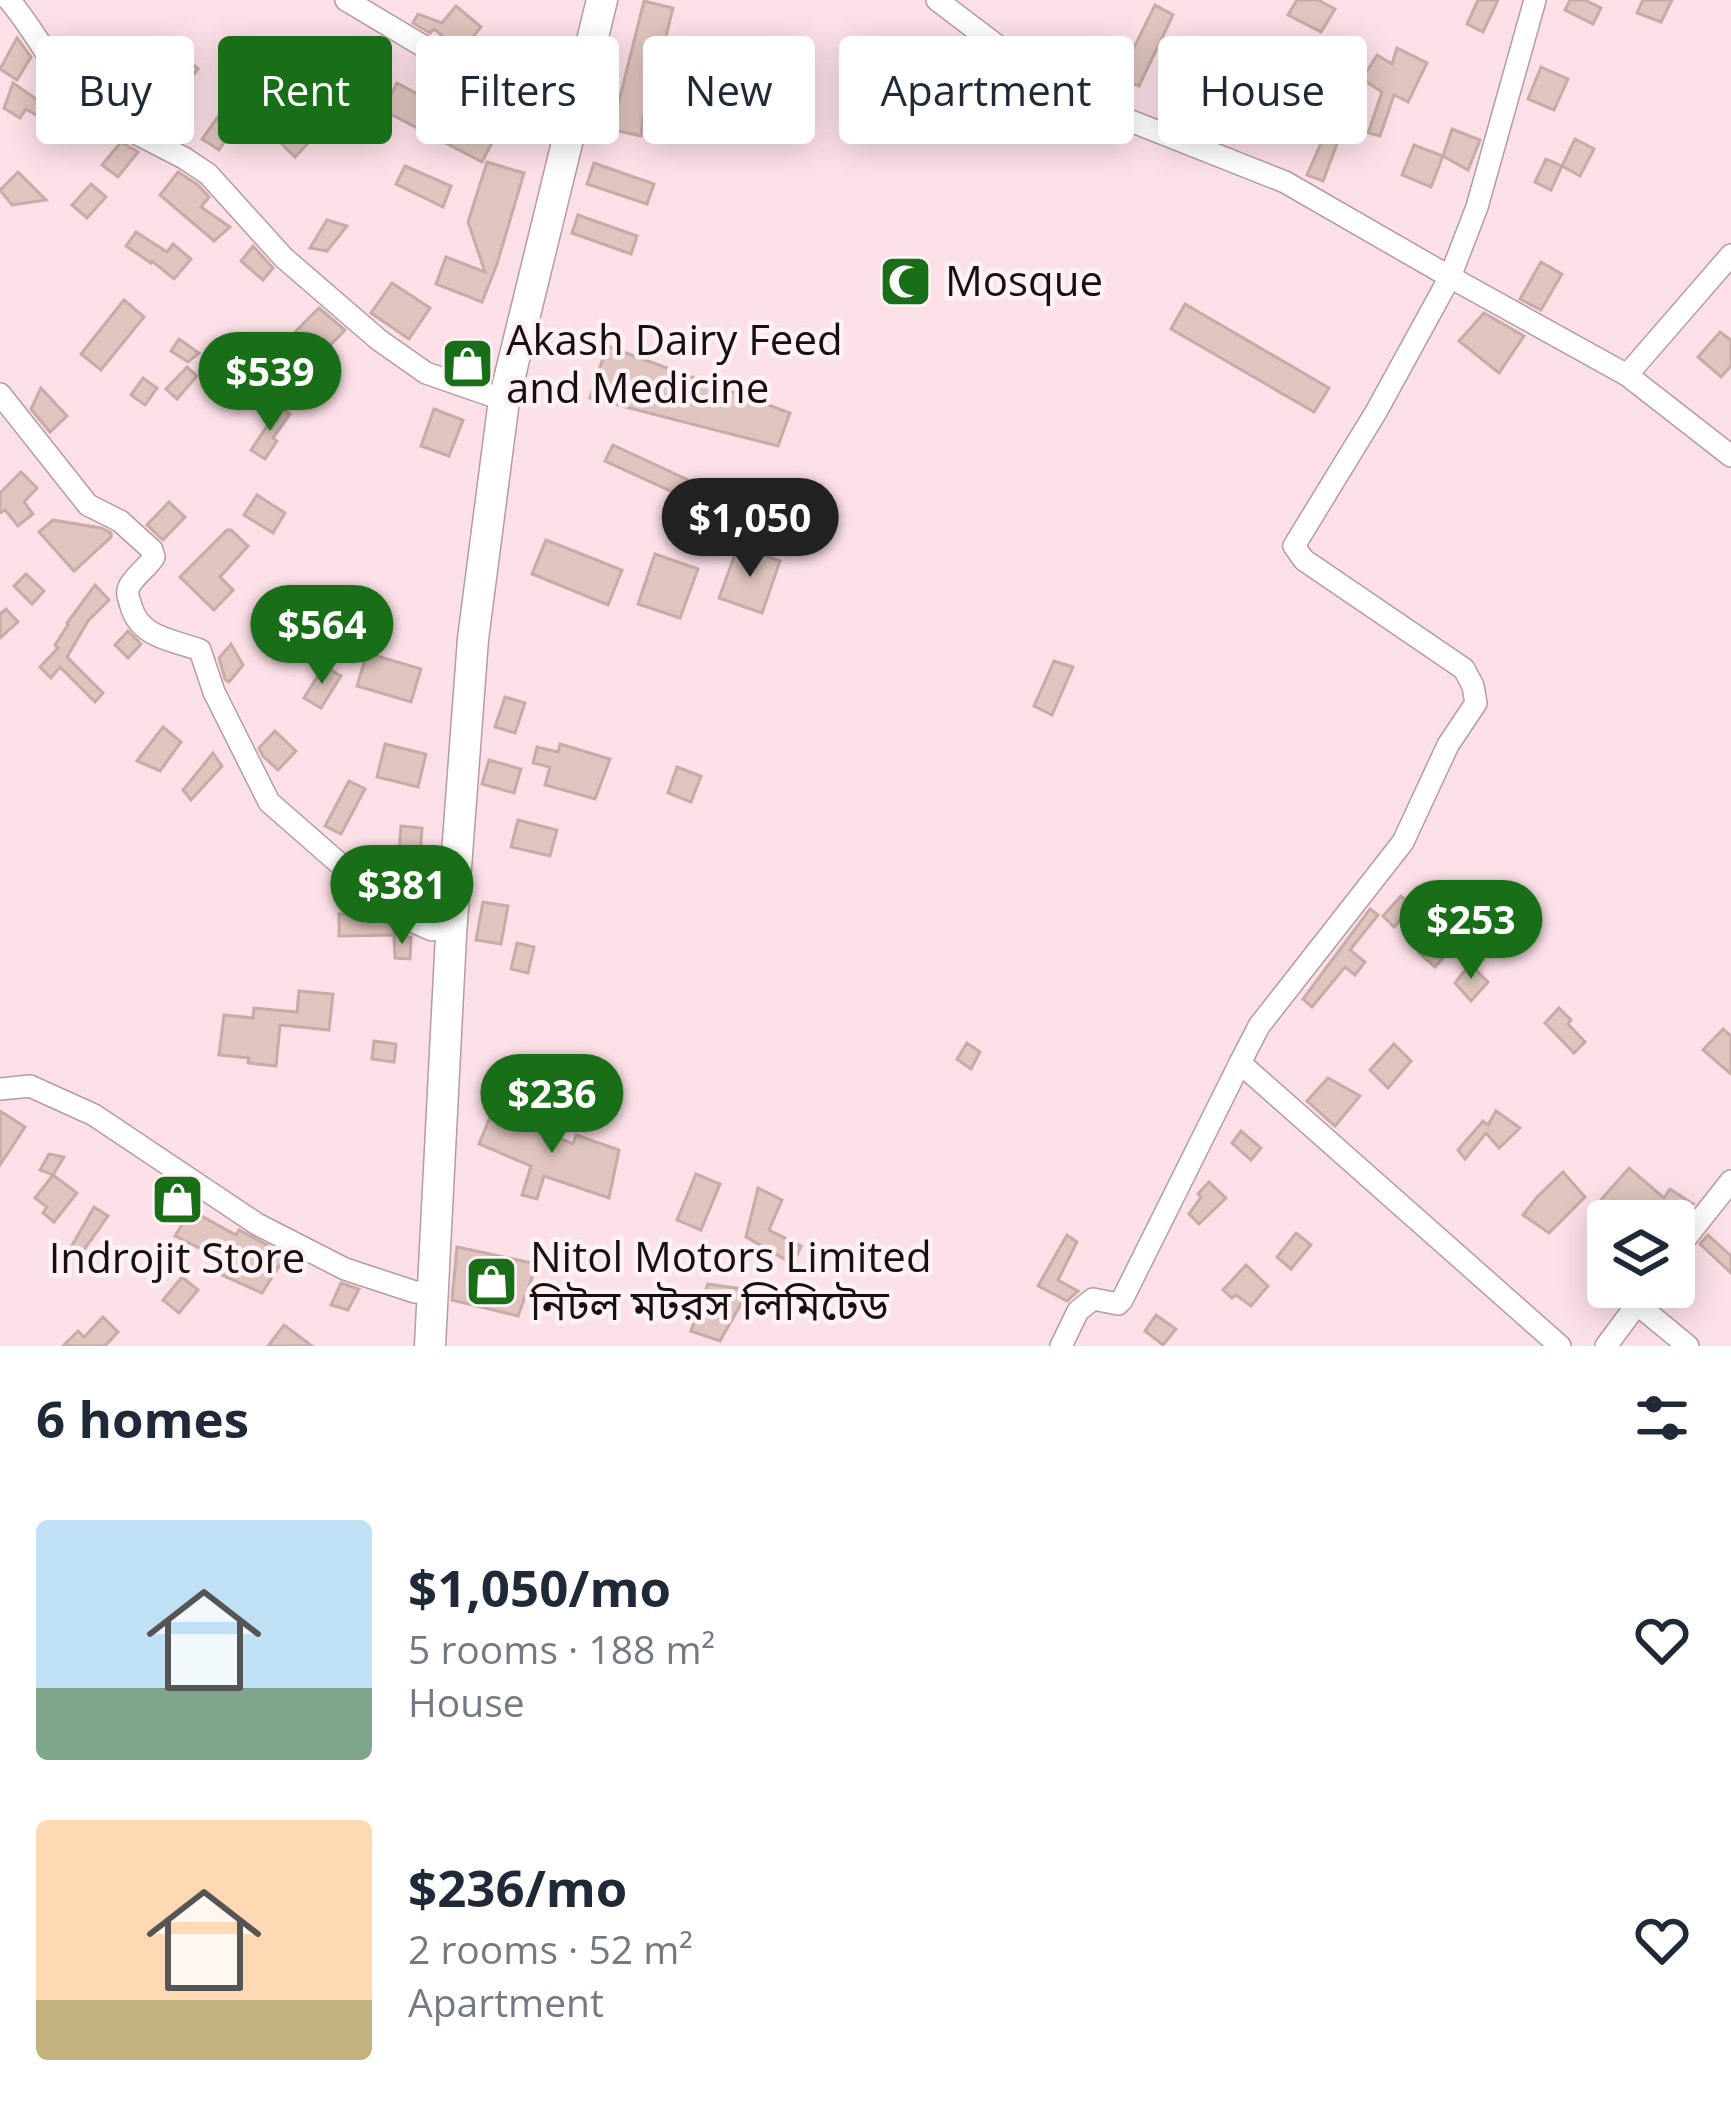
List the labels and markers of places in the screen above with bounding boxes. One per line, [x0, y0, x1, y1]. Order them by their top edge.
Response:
place label: Mosque [945, 251, 1103, 308]
mosque icon: Mosque [878, 253, 934, 309]
place label: Akash Dairy Feed and Medicine [506, 310, 843, 415]
pin: $539 [199, 332, 341, 434]
shop icon: Akash Dairy Feed and Medicine [439, 336, 495, 392]
pin: $1,050 [652, 478, 848, 580]
pin: $564 [251, 585, 393, 687]
pin: $381 [331, 845, 473, 947]
pin: $253 [1400, 880, 1542, 982]
pin: $236 [481, 1054, 623, 1156]
shop icon: Indrojit Store [149, 1171, 205, 1227]
place label: Nitol Motors Limited নিটল মটরস লিমিটেড [529, 1227, 932, 1332]
place label: Indrojit Store [49, 1228, 305, 1285]
shop icon: Nitol Motors Limited নিটল মটরস লিমিটেড [463, 1253, 519, 1309]

